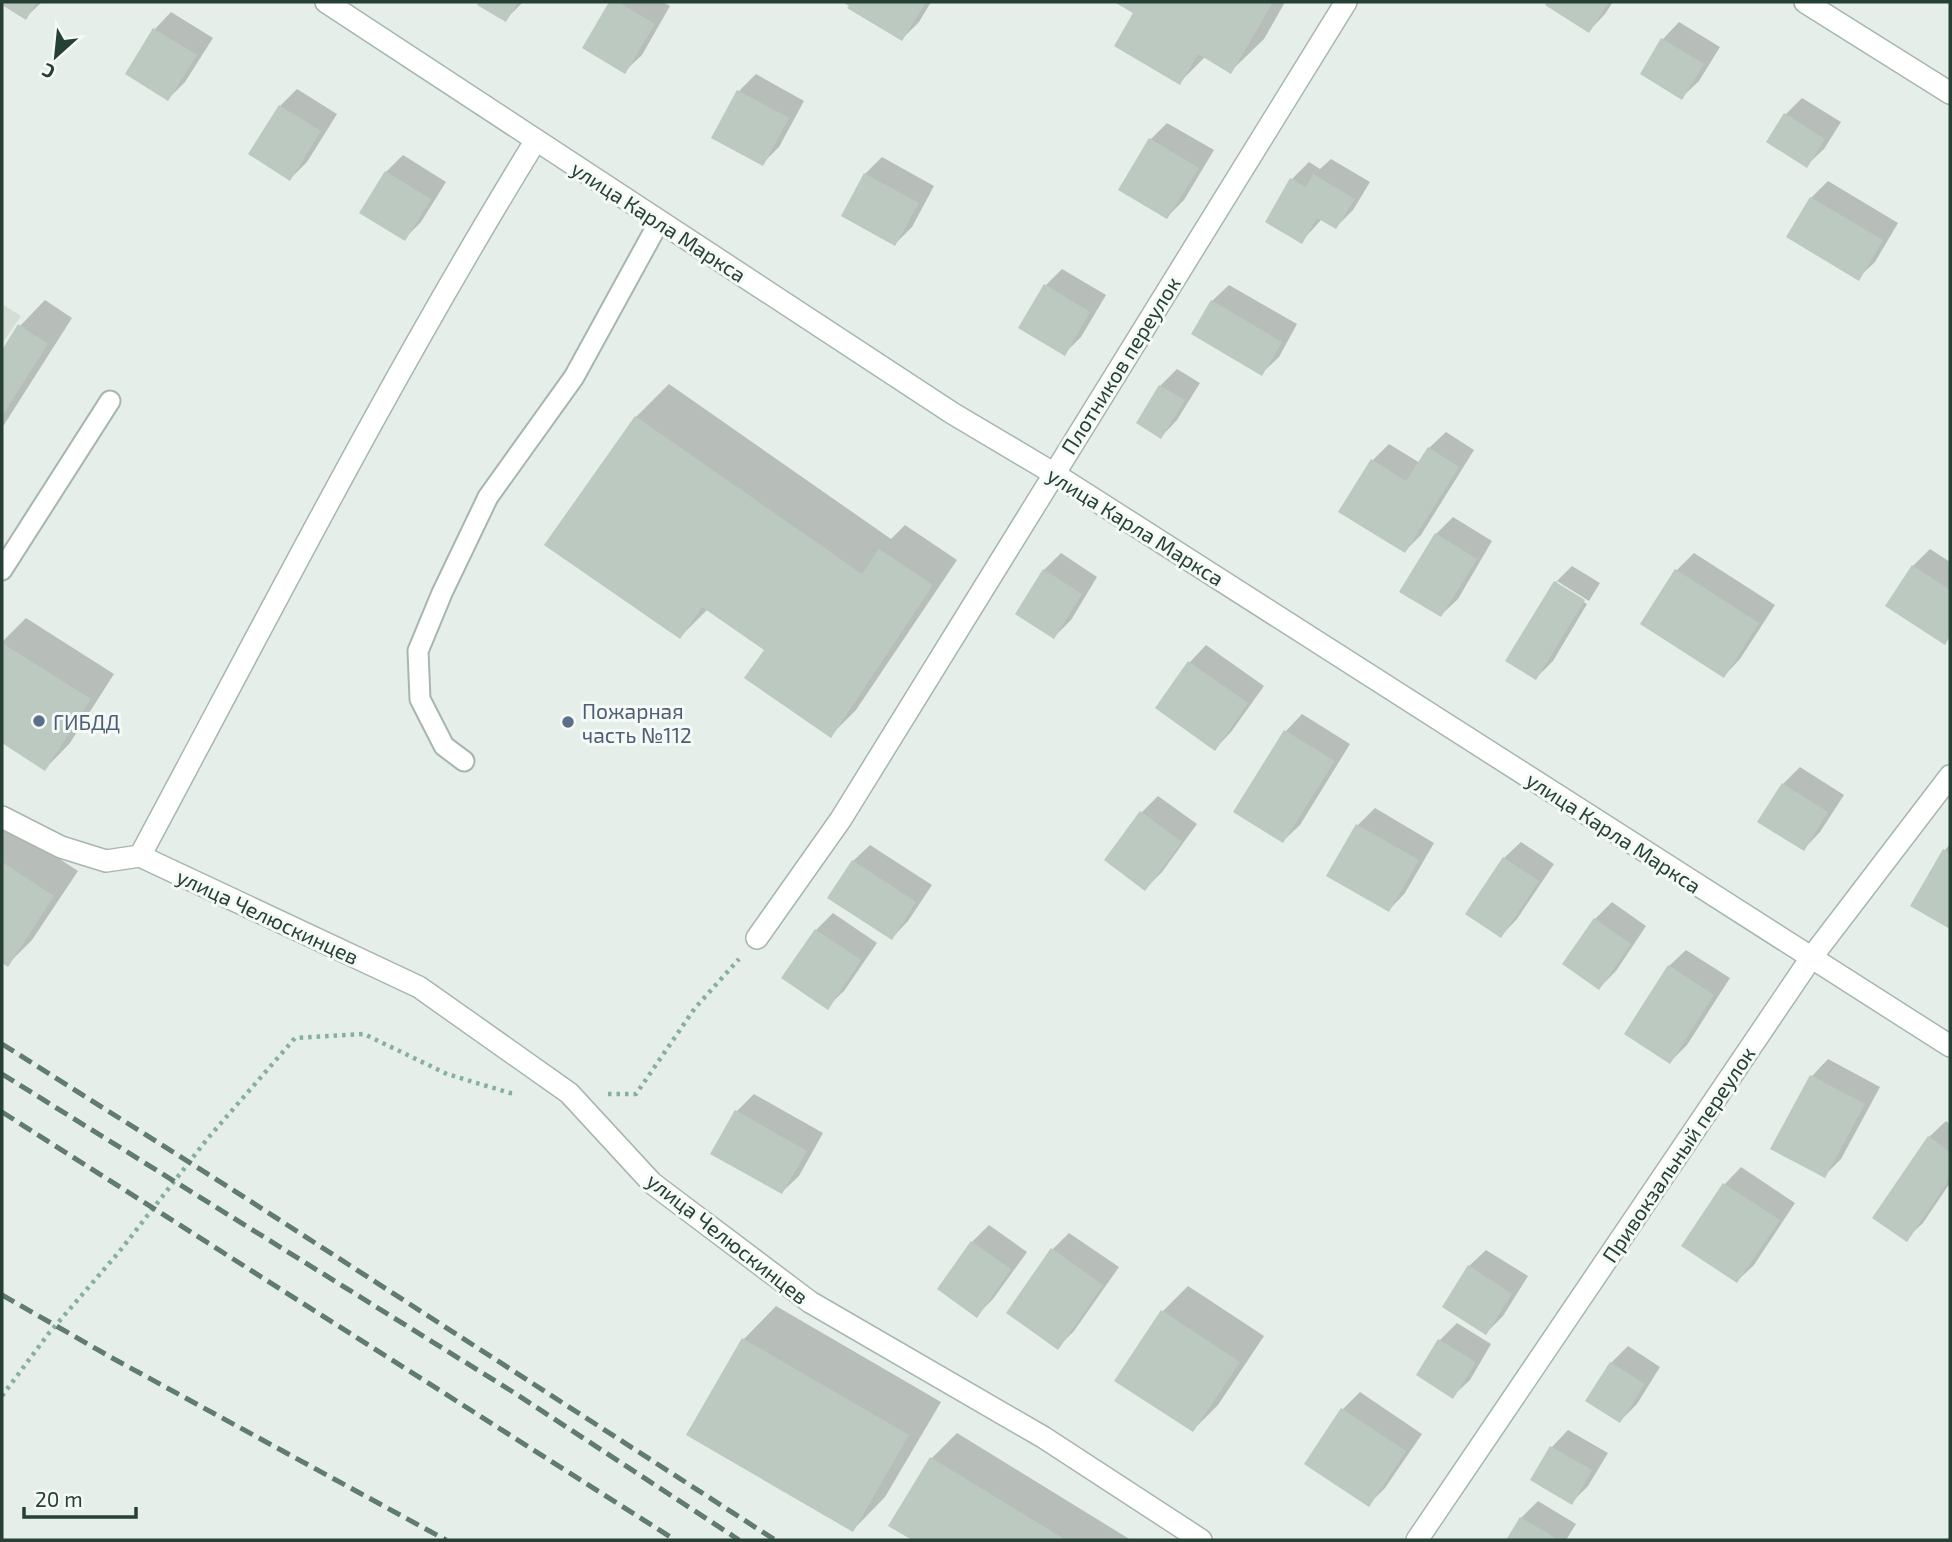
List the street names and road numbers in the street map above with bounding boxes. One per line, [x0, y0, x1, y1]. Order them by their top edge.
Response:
street label: улица Карла Маркса [566, 155, 751, 288]
street label: Плотников переулок [1055, 272, 1186, 459]
street label: улица Карла Маркса [1043, 462, 1229, 591]
street label: улица Карла Маркса [1521, 766, 1706, 899]
street label: улица Челюскинцев [173, 863, 363, 970]
street label: Привокзальный переулок [1596, 1041, 1760, 1267]
street label: улица Челюскинцев [642, 1167, 814, 1310]

